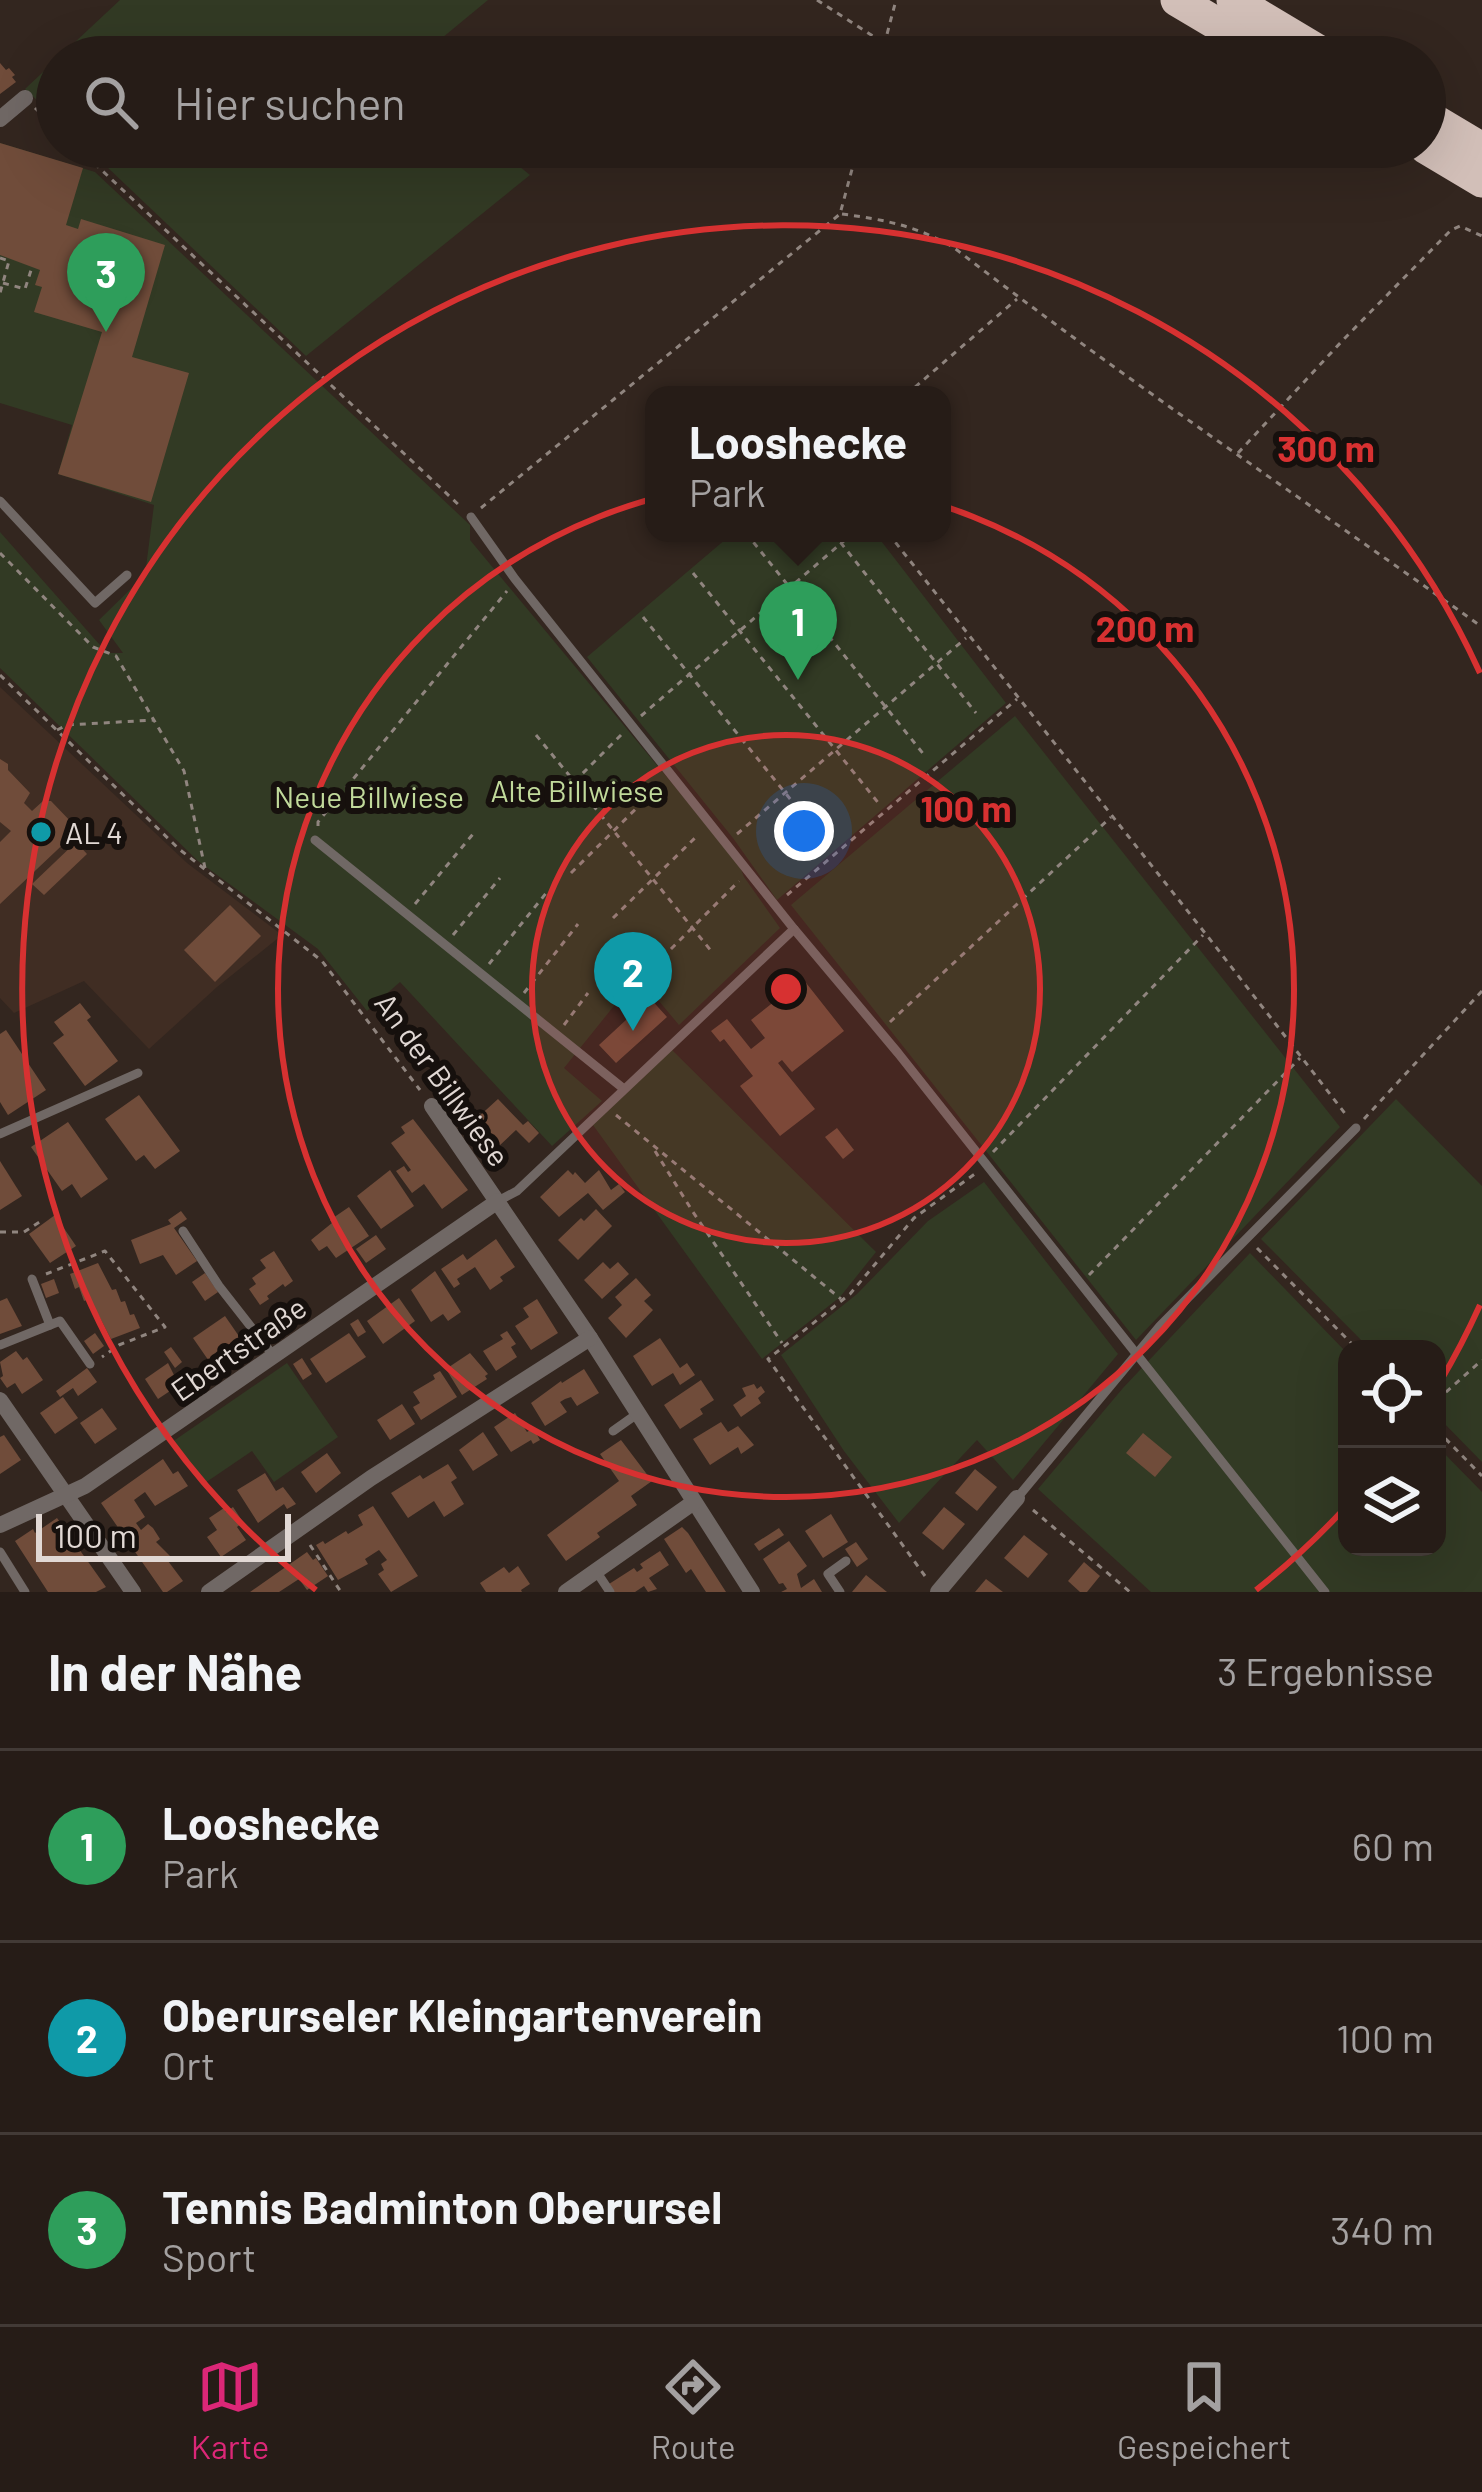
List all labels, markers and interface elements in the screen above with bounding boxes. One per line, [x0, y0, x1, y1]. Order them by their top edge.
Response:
search box [36, 36, 1446, 168]
icon: search [78, 69, 144, 135]
text: Hier suchen [174, 75, 406, 129]
pin: 3 [67, 233, 145, 332]
popup [645, 386, 951, 542]
text: Looshecke [689, 414, 907, 468]
text: 300 m [1277, 426, 1375, 469]
text: Park [689, 468, 766, 515]
pin: 1 [759, 581, 837, 680]
text: 200 m [1096, 606, 1194, 649]
park label: Alte Billwiese [490, 772, 664, 808]
park label: Neue Billwiese [274, 778, 464, 814]
text: 100 m [920, 786, 1012, 829]
your location [774, 801, 834, 861]
place label: AL 4 [65, 814, 123, 850]
marker: AL 4 [28, 819, 54, 845]
pin: 2 [594, 932, 672, 1031]
centre of rings [765, 968, 807, 1010]
street label: An der Billwiese [368, 985, 518, 1173]
street label: Ebertstraße [163, 1288, 313, 1408]
map controls [1338, 1340, 1446, 1556]
button: locate [1338, 1340, 1446, 1448]
button: layers [1338, 1448, 1446, 1556]
scale bar [36, 1508, 291, 1561]
text: 100 m [54, 1515, 137, 1555]
text: In der Nähe [48, 1640, 302, 1701]
text: 3 Ergebnisse [1217, 1647, 1434, 1694]
text: Looshecke [162, 1795, 380, 1849]
text: 1 [80, 1822, 94, 1869]
text: 60 m [1352, 1822, 1434, 1869]
text: Park [162, 1849, 239, 1896]
text: Oberurseler Kleingartenverein [162, 1987, 762, 2041]
text: 2 [76, 2014, 98, 2061]
text: 100 m [1336, 2014, 1434, 2061]
text: Ort [162, 2041, 215, 2088]
text: Tennis Badminton Oberursel [162, 2179, 722, 2233]
text: 3 [76, 2206, 98, 2253]
text: 340 m [1330, 2206, 1434, 2253]
text: Sport [162, 2233, 256, 2280]
tab: Karte [191, 2354, 269, 2466]
tab: Route [651, 2354, 736, 2466]
tab: Gespeichert [1117, 2354, 1291, 2466]

